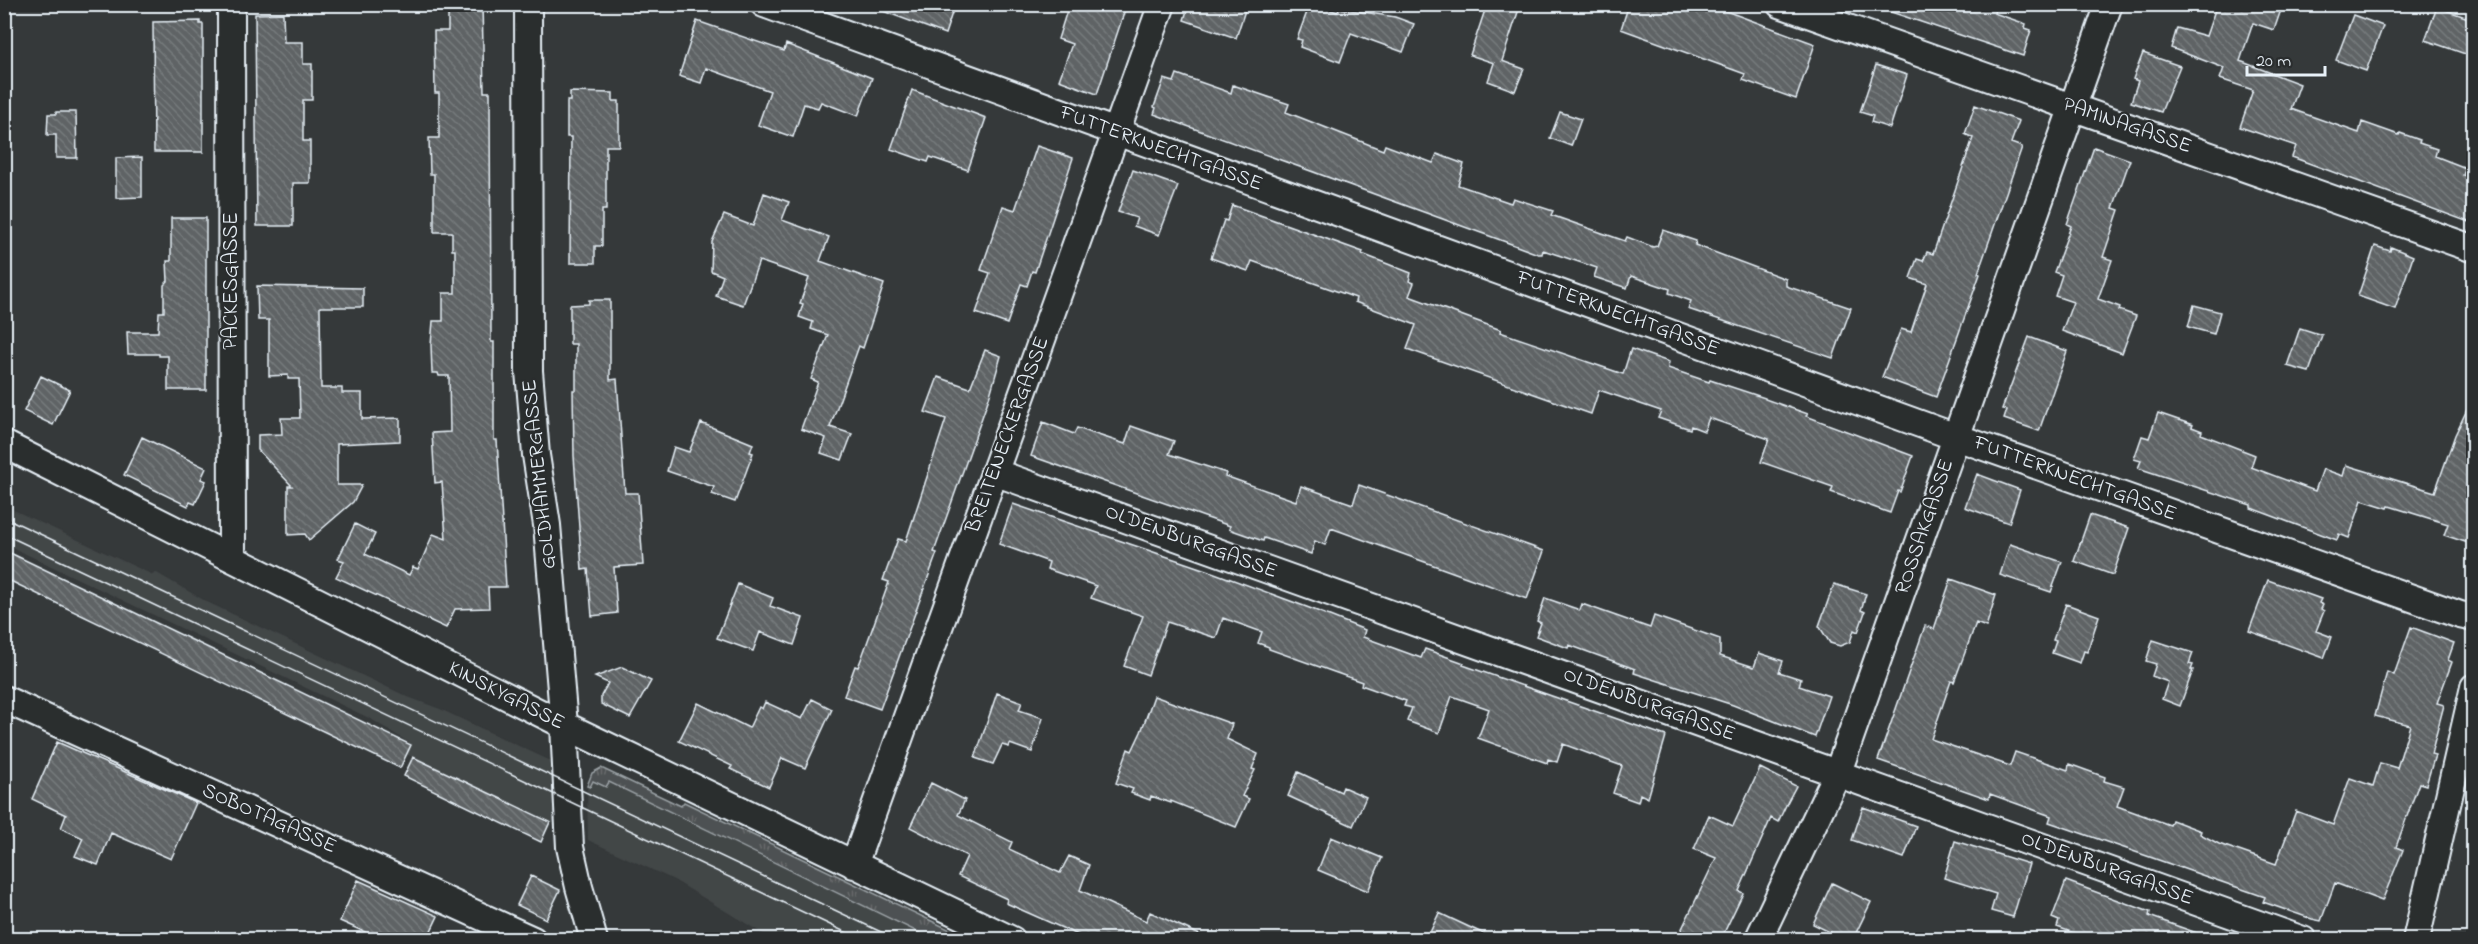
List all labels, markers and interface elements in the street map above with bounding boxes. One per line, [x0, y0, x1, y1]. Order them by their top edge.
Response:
scale bar [2247, 39, 2325, 77]
text: 20 m [2256, 49, 2291, 75]
street label: PAMINAGASSE [2059, 90, 2195, 162]
street label: FUTTERKNECHTGASSE [1054, 98, 1267, 200]
street label: PACKESGASSE [217, 212, 247, 350]
street label: FUTTERKNECHTGASSE [1511, 263, 1724, 365]
street label: BREITENECKERGASSE [958, 333, 1058, 538]
street label: GOLDHAMMERGASSE [515, 378, 565, 570]
street label: FUTTERKNECHTGASSE [1968, 428, 2181, 530]
street label: ROSSAKGASSE [1888, 455, 1962, 599]
street label: OLDENBURGGASSE [1101, 497, 1281, 587]
street label: KINSKYGASSE [443, 654, 569, 738]
street label: OLDENBURGGASSE [1559, 660, 1739, 750]
street label: SOBOTAGASSE [197, 776, 341, 862]
street label: OLDENBURGGASSE [2017, 824, 2197, 914]

